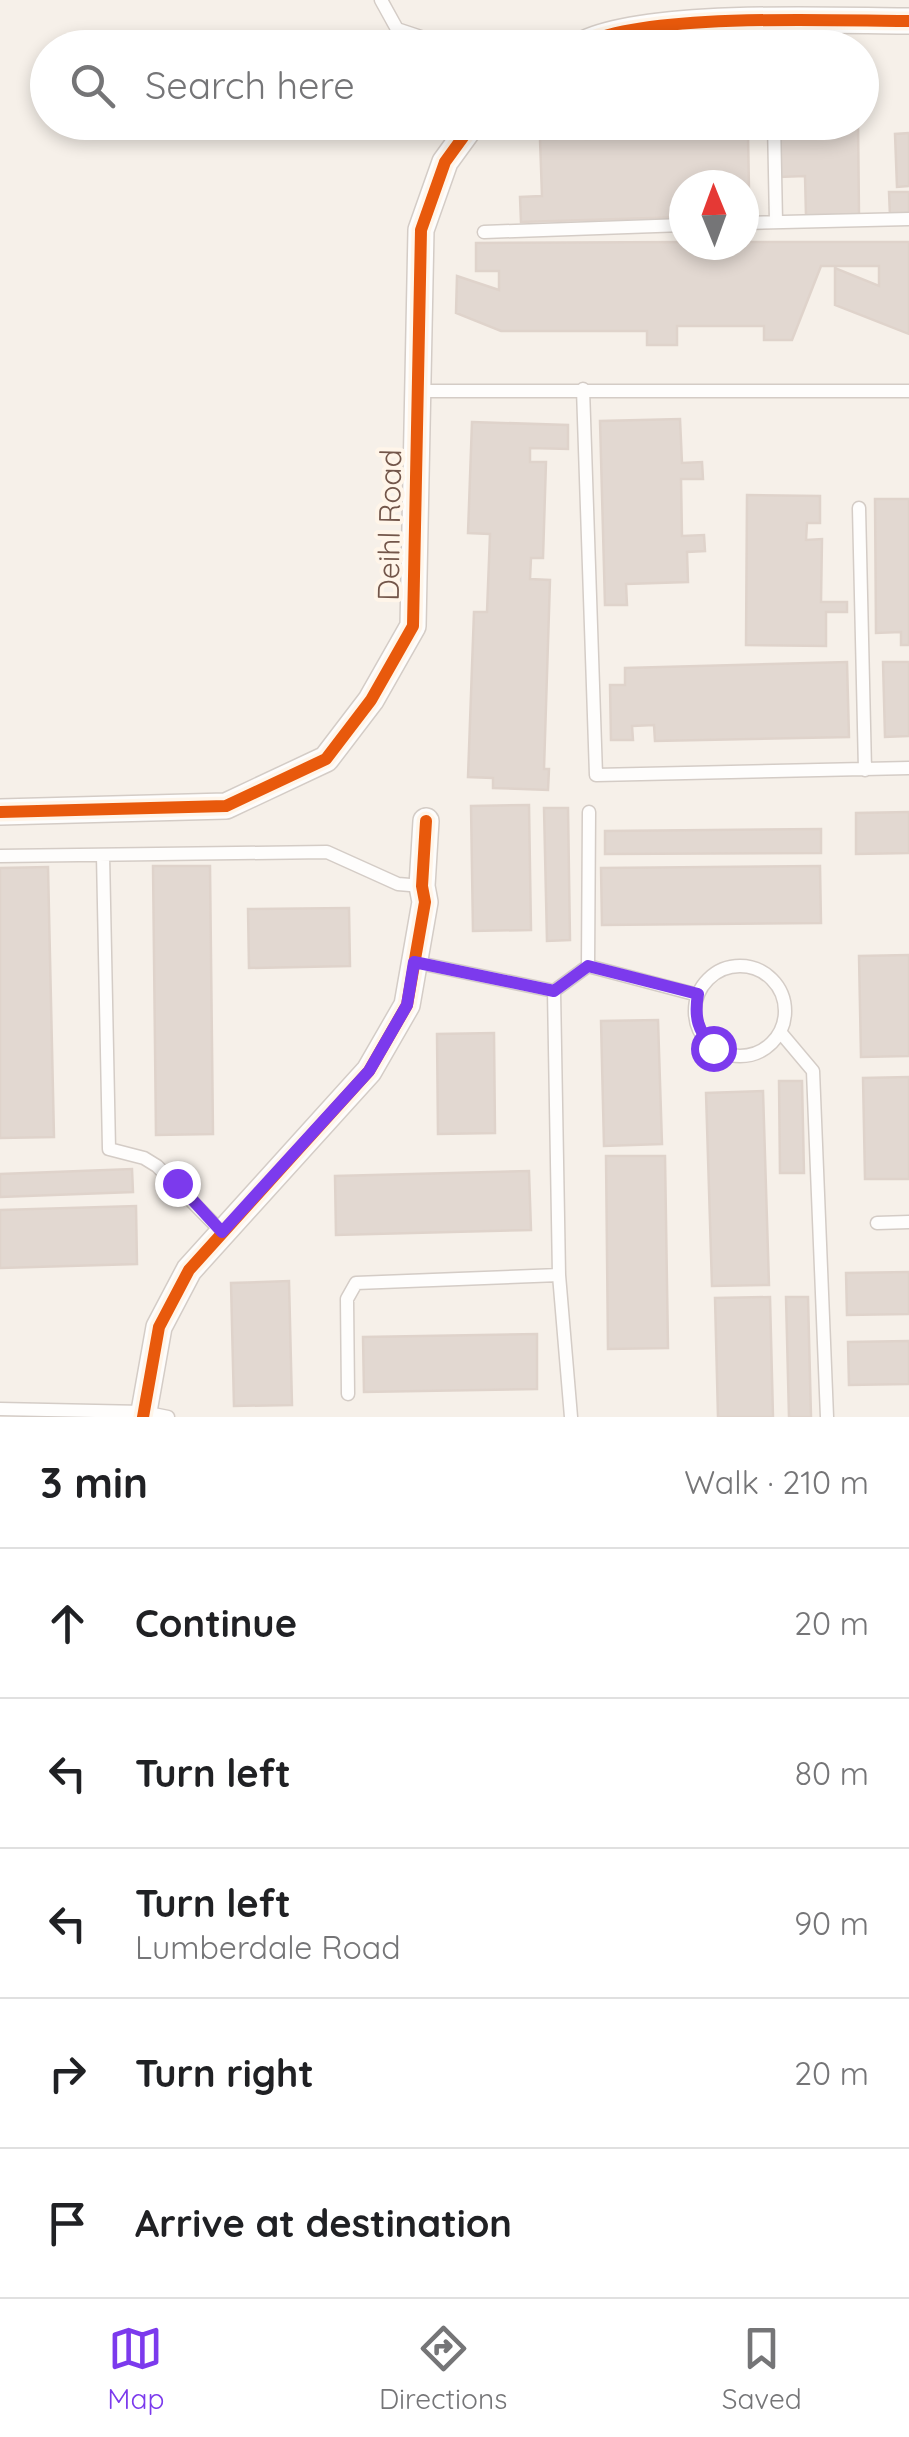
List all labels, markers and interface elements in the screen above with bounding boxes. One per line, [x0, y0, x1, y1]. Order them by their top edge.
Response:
search box [30, 30, 879, 140]
icon: search [65, 58, 120, 113]
text: Search here [145, 61, 355, 109]
north arrow [669, 170, 759, 260]
street label: Deihl Road [369, 449, 409, 601]
route start [691, 1026, 737, 1072]
route end [155, 1161, 201, 1207]
text: 3 min [40, 1456, 148, 1509]
text: Walk · 210 m [684, 1462, 869, 1502]
icon: ahead [40, 1596, 95, 1651]
text: Continue [135, 1599, 297, 1647]
text: 20 m [794, 1603, 869, 1643]
icon: left [40, 1746, 95, 1801]
text: Turn left [135, 1749, 291, 1797]
text: 80 m [795, 1753, 869, 1793]
text: Turn left [135, 1879, 291, 1927]
icon: left [40, 1896, 95, 1951]
text: 90 m [794, 1903, 869, 1943]
text: Lumberdale Road [135, 1927, 401, 1967]
icon: right [40, 2046, 95, 2101]
text: Turn right [135, 2049, 314, 2097]
text: 20 m [794, 2053, 869, 2093]
icon: arrive [40, 2196, 95, 2251]
text: Arrive at destination [135, 2199, 512, 2247]
tab: Map [107, 2321, 164, 2416]
tab: Directions [379, 2321, 507, 2416]
tab: Saved [722, 2321, 802, 2416]

